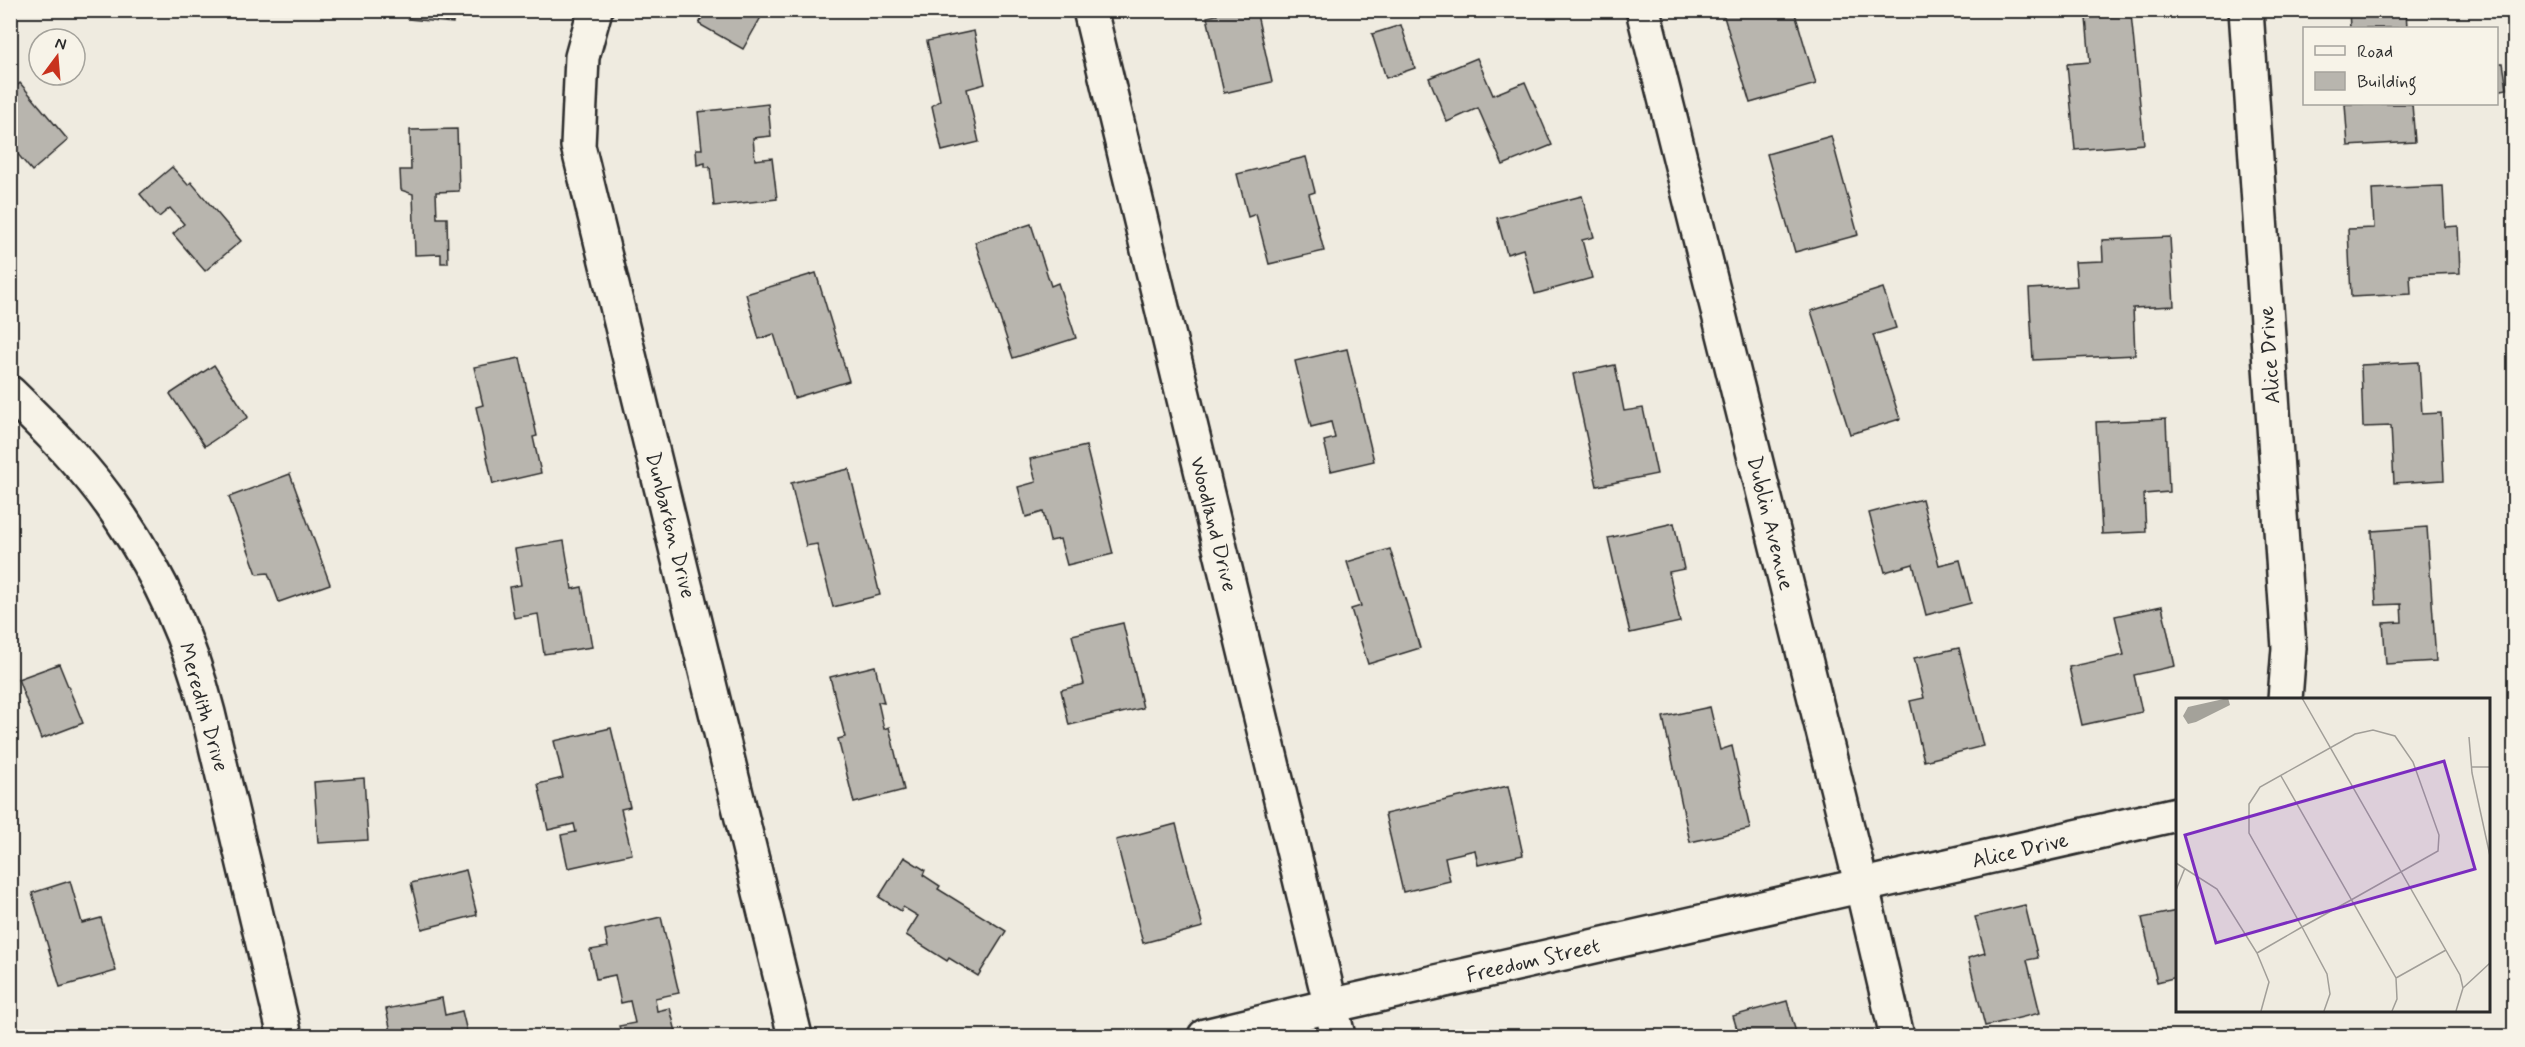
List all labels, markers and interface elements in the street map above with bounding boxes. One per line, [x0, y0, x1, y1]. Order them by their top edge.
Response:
north arrow [27, 27, 87, 87]
legend [2303, 27, 2498, 105]
text: N [53, 32, 69, 56]
text: Road [2357, 40, 2393, 64]
text: Building [2357, 70, 2417, 96]
street label: Alice Drive [2253, 305, 2287, 405]
street label: Dunbarton Drive [638, 449, 702, 601]
street label: Dublin Avenue [1740, 453, 1800, 593]
street label: Woodland Drive [1183, 454, 1243, 595]
street label: Meredith Drive [171, 640, 235, 775]
inset map [2176, 698, 2489, 1011]
street label: Alice Drive [1969, 826, 2071, 876]
street label: Freedom Street [1464, 932, 1603, 990]

